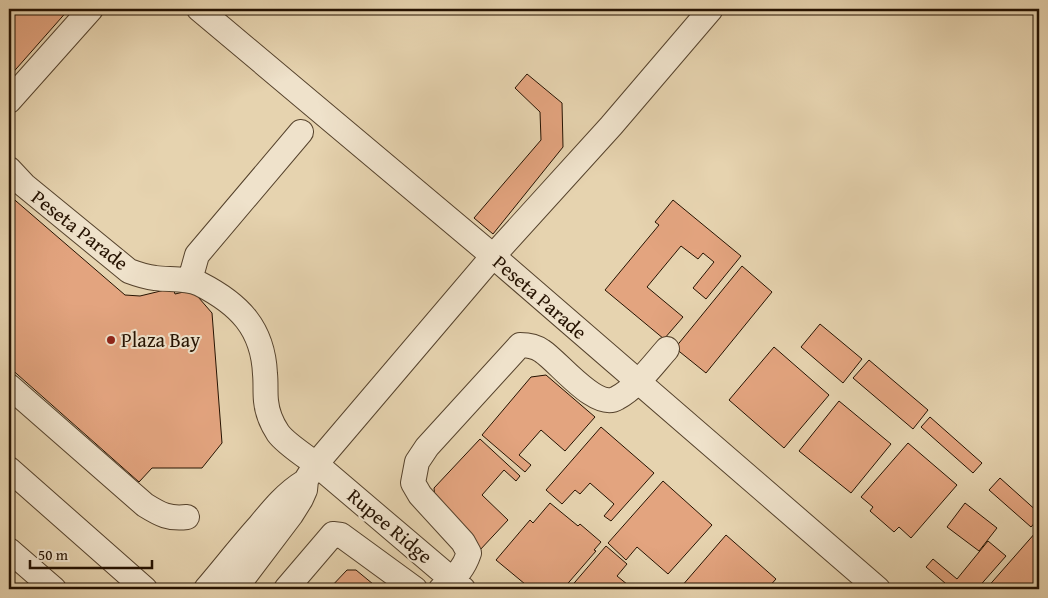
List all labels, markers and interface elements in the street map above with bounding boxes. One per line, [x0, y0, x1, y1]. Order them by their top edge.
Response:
street label: Peseta Parade [26, 182, 135, 277]
street label: Peseta Parade [487, 248, 594, 346]
place label: Plaza Bay [121, 325, 200, 354]
marker: Plaza Bay [105, 334, 117, 346]
street label: Rupee Ridge [341, 481, 439, 570]
scale bar [30, 538, 152, 570]
text: 50 m [38, 544, 69, 565]

